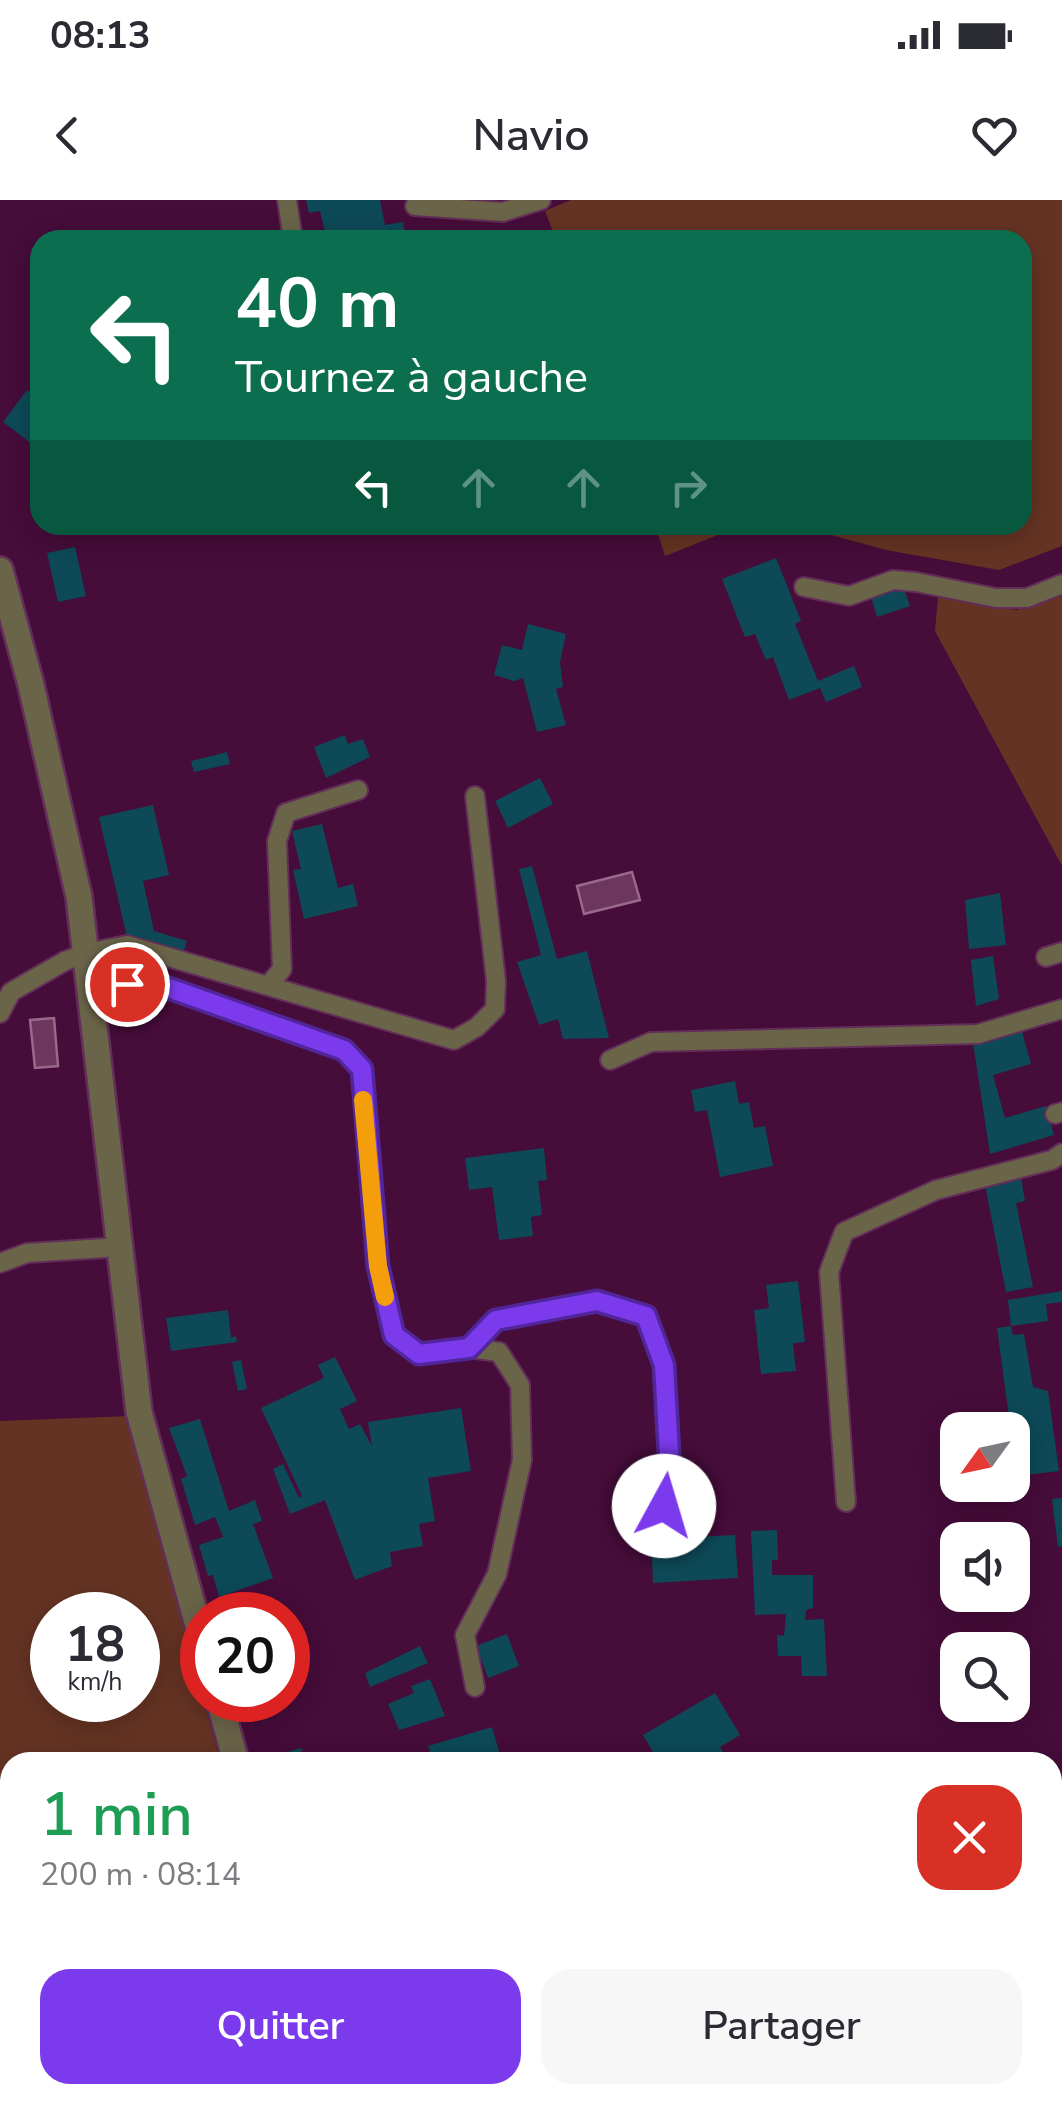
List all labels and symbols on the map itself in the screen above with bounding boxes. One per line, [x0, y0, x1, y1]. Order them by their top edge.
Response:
pin [85, 942, 170, 1027]
north arrow [940, 1412, 1030, 1502]
position arrow [612, 1454, 716, 1558]
speed limit sign: 20 [180, 1592, 310, 1722]

